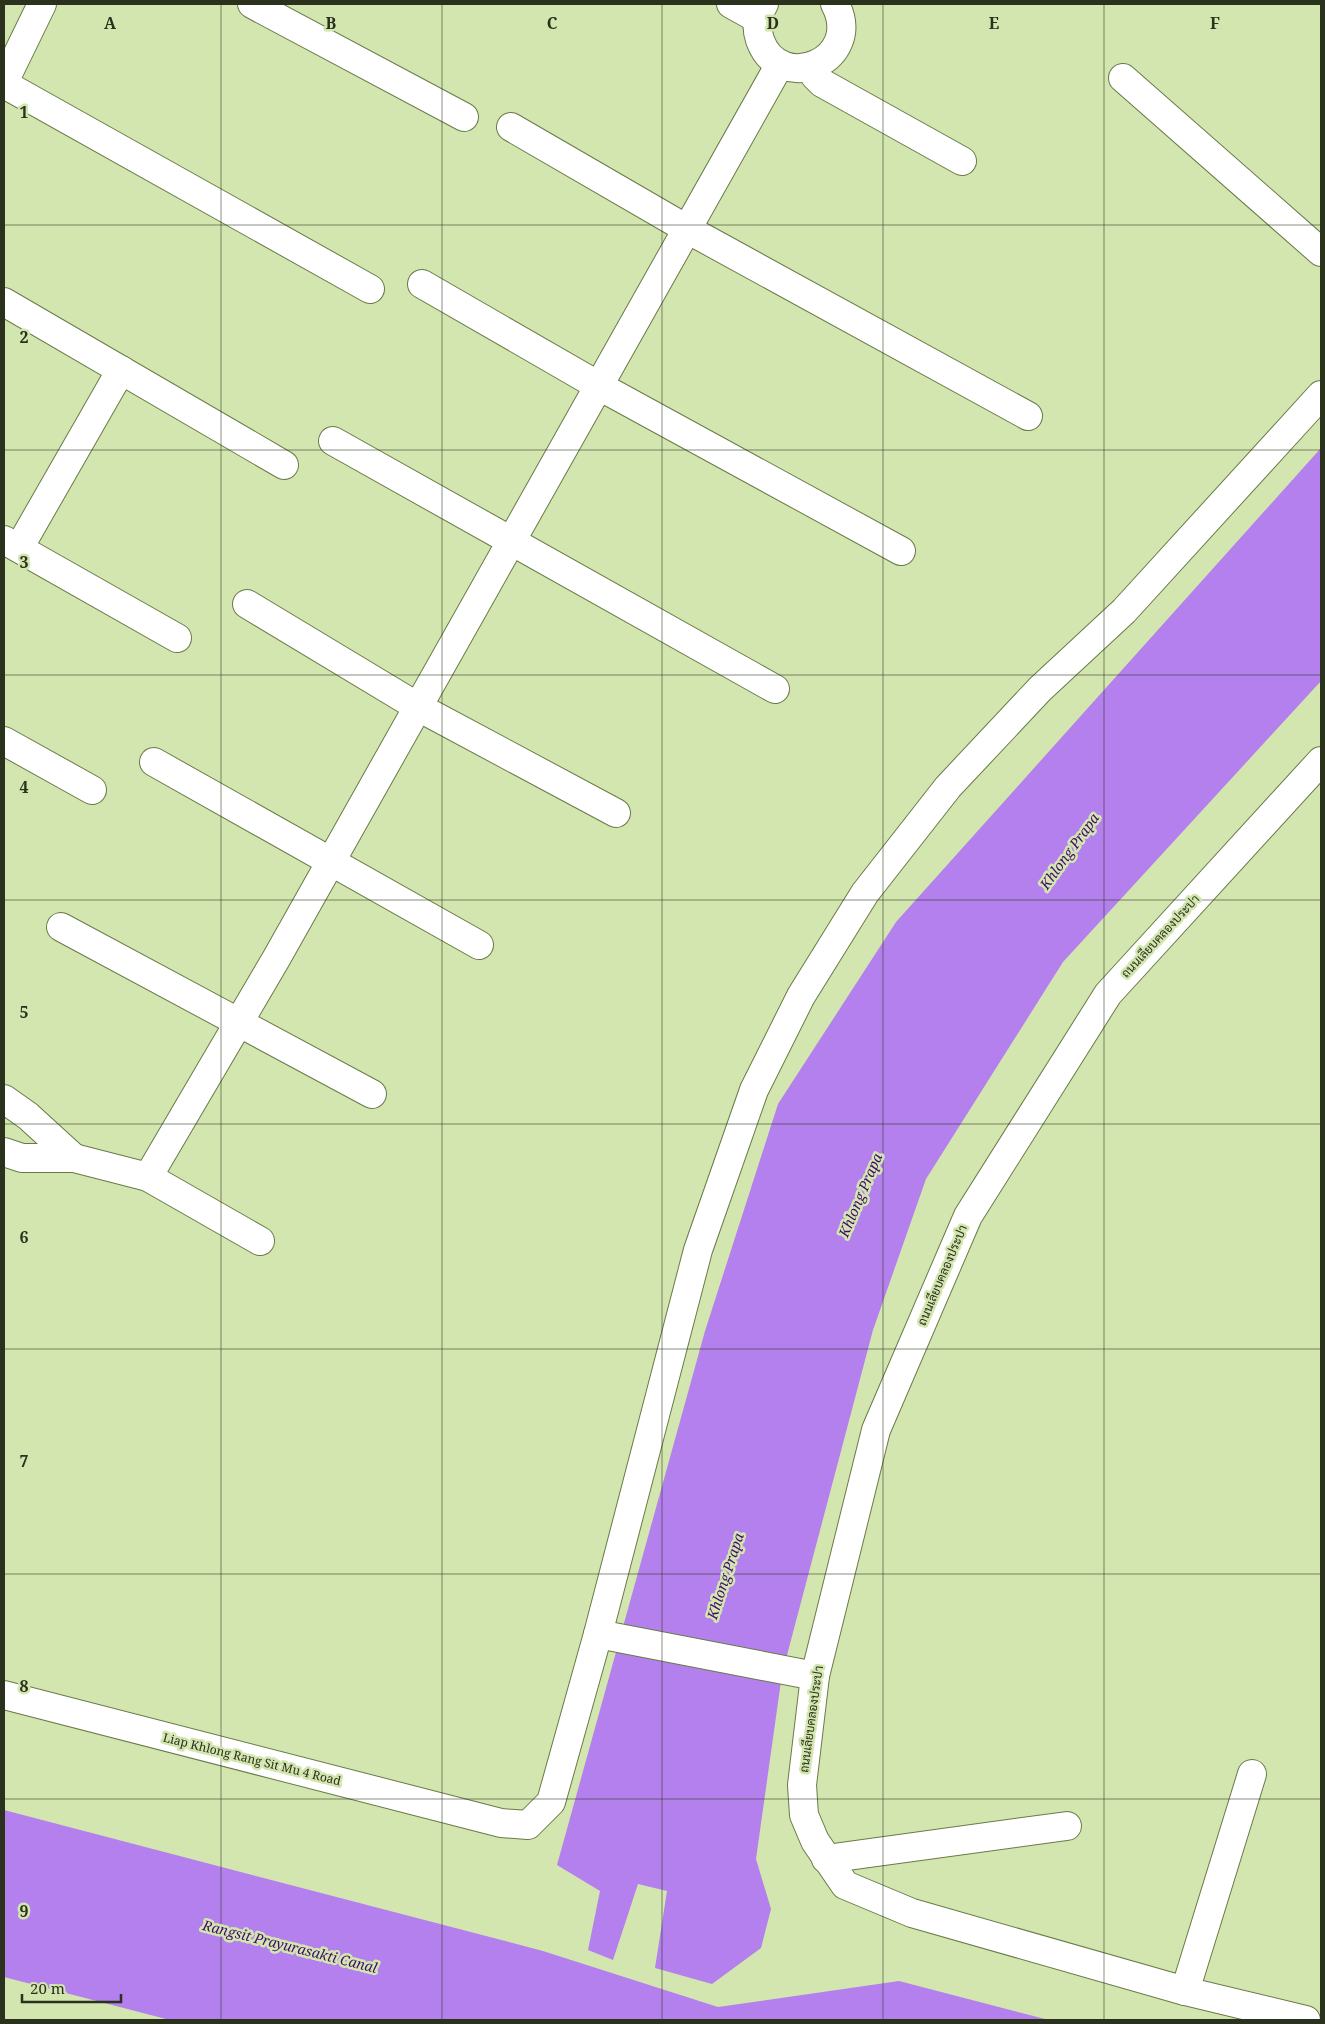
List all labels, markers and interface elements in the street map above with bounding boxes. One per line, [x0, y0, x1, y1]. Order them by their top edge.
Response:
text: A [104, 12, 117, 34]
text: B [326, 12, 337, 34]
text: C [547, 12, 558, 34]
text: D [767, 12, 779, 34]
text: E [989, 12, 999, 34]
text: F [1210, 12, 1220, 34]
text: 1 [19, 101, 29, 123]
text: 2 [19, 326, 29, 348]
text: 3 [19, 551, 29, 573]
text: 4 [19, 776, 29, 798]
water label: Khlong Prapa [1034, 808, 1104, 894]
street label: ถนนเลียบคลองประปา [1117, 891, 1203, 981]
text: 5 [19, 1001, 29, 1023]
water label: Khlong Prapa [833, 1149, 887, 1241]
street label: ถนนเลียบคลองประปา [913, 1222, 971, 1328]
text: 6 [19, 1226, 29, 1248]
text: 7 [19, 1450, 29, 1472]
water label: Khlong Prapa [702, 1530, 748, 1622]
street label: ถนนเลียบคลองประปา [795, 1664, 827, 1774]
text: 8 [19, 1675, 29, 1697]
street label: Liap Khlong Rang Sit Mu 4 Road [161, 1729, 343, 1790]
text: 9 [19, 1900, 29, 1922]
water label: Rangsit Prayurasakti Canal [200, 1915, 380, 1977]
scale bar [22, 1972, 121, 2004]
text: 20 m [30, 1978, 65, 1998]

